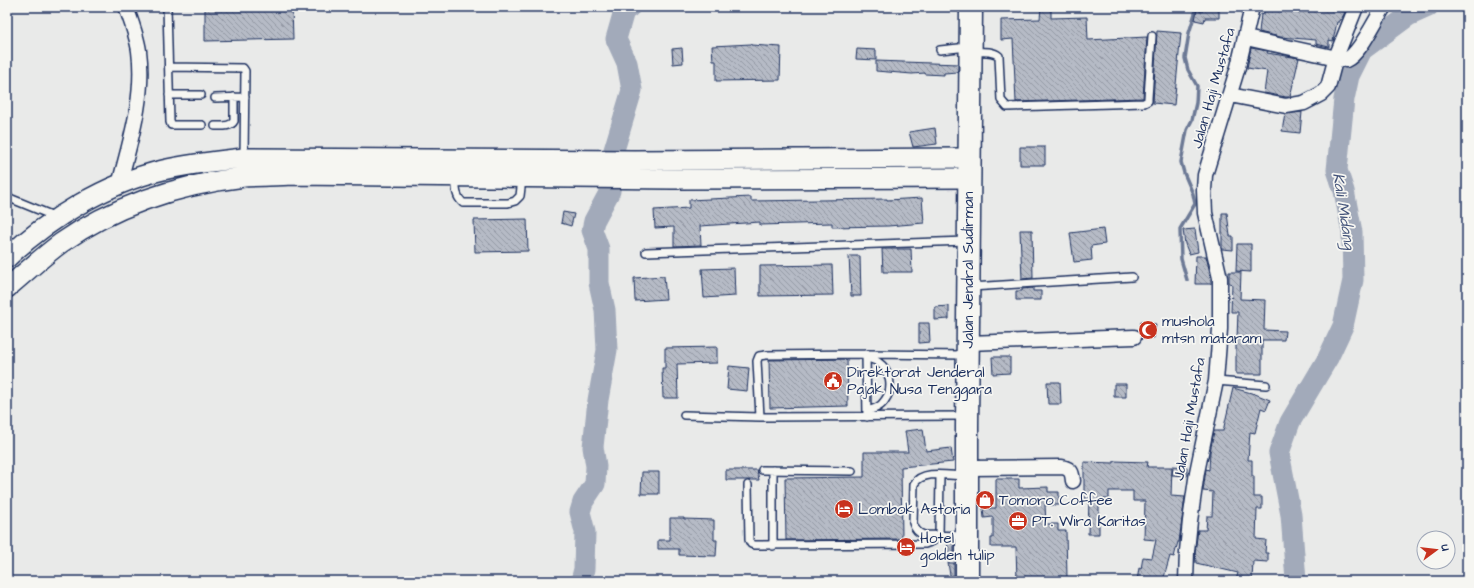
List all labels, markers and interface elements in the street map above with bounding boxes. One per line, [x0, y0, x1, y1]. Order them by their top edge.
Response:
street label: Jalan Haji Mustafa [1186, 25, 1241, 151]
water label: Kali Midang [1326, 171, 1361, 253]
street label: Jalan Jendral Sudirman [958, 191, 979, 348]
place label: mushola mtsn mataram [1162, 311, 1262, 349]
mosque icon: mushola mtsn mataram [1137, 319, 1159, 341]
street label: Jalan Haji Mustafa [1168, 356, 1211, 482]
place label: Direktorat Jenderal Pajak Nusa Tenggara [847, 362, 992, 401]
public building icon: Direktorat Jenderal Pajak Nusa Tenggara [822, 370, 844, 392]
shop icon: Tomoro Coffee [974, 489, 996, 511]
place label: Tomoro Coffee [999, 490, 1113, 511]
hotel icon: Lombok Astoria [833, 498, 855, 520]
place label: Lombok Astoria [858, 499, 971, 520]
office icon: PT. Wira Karitas [1007, 510, 1029, 532]
place label: PT. Wira Karitas [1032, 511, 1146, 532]
place label: Hotel golden tulip [920, 528, 995, 567]
north arrow [1416, 530, 1456, 570]
hotel icon: Hotel golden tulip [895, 536, 917, 558]
text: U [1437, 542, 1453, 552]

